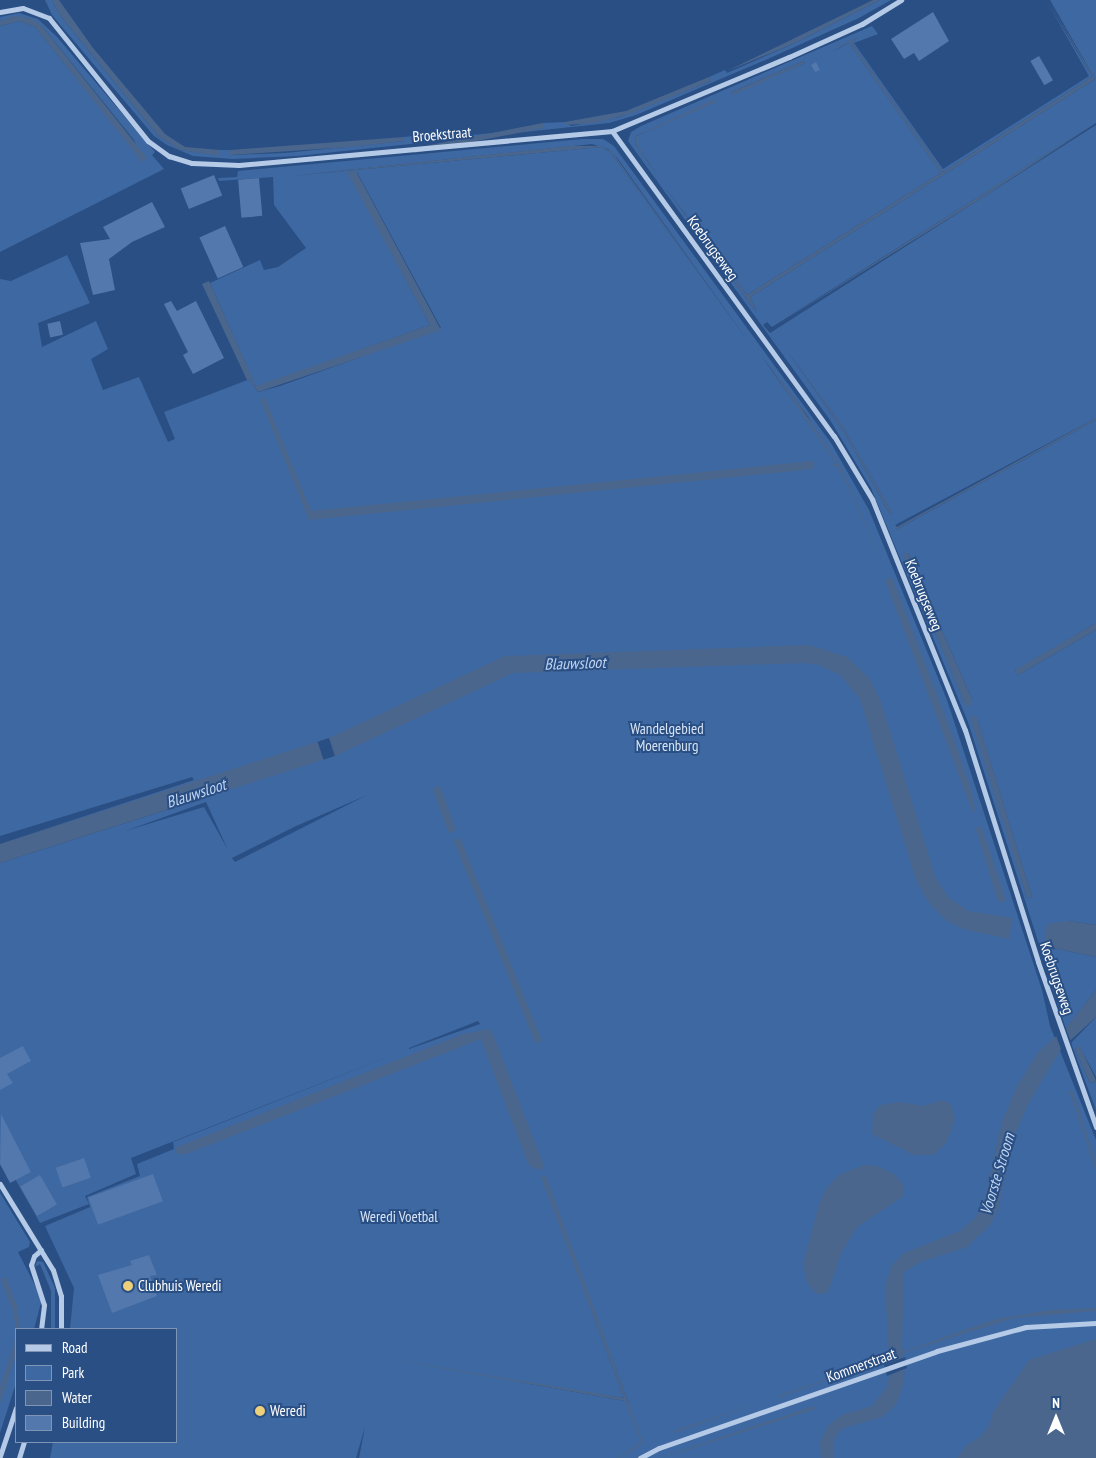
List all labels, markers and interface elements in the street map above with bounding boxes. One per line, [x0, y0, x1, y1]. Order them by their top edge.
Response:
street label: Broekstraat [412, 122, 472, 146]
street label: Koebrugseweg [684, 212, 742, 284]
street label: Koebrugseweg [902, 557, 946, 633]
water label: Blauwsloot [544, 652, 606, 674]
park label: Wandelgebied Moerenburg [630, 719, 704, 754]
water label: Blauwsloot [164, 774, 228, 812]
street label: Koebrugseweg [1036, 939, 1078, 1017]
water label: Voorste Stroom [975, 1131, 1019, 1217]
park label: Weredi Voetbal [360, 1208, 438, 1226]
place label: Clubhuis Weredi [138, 1277, 222, 1295]
marker: Clubhuis Weredi [122, 1280, 134, 1292]
legend [15, 1328, 178, 1443]
text: Road [62, 1338, 88, 1357]
street label: Kommerstraat [824, 1344, 898, 1386]
text: Park [62, 1363, 84, 1382]
text: Water [62, 1388, 92, 1407]
north arrow [1031, 1393, 1081, 1443]
text: N [1052, 1394, 1060, 1412]
place label: Weredi [270, 1402, 306, 1420]
marker: Weredi [254, 1405, 266, 1417]
text: Building [62, 1413, 105, 1432]

